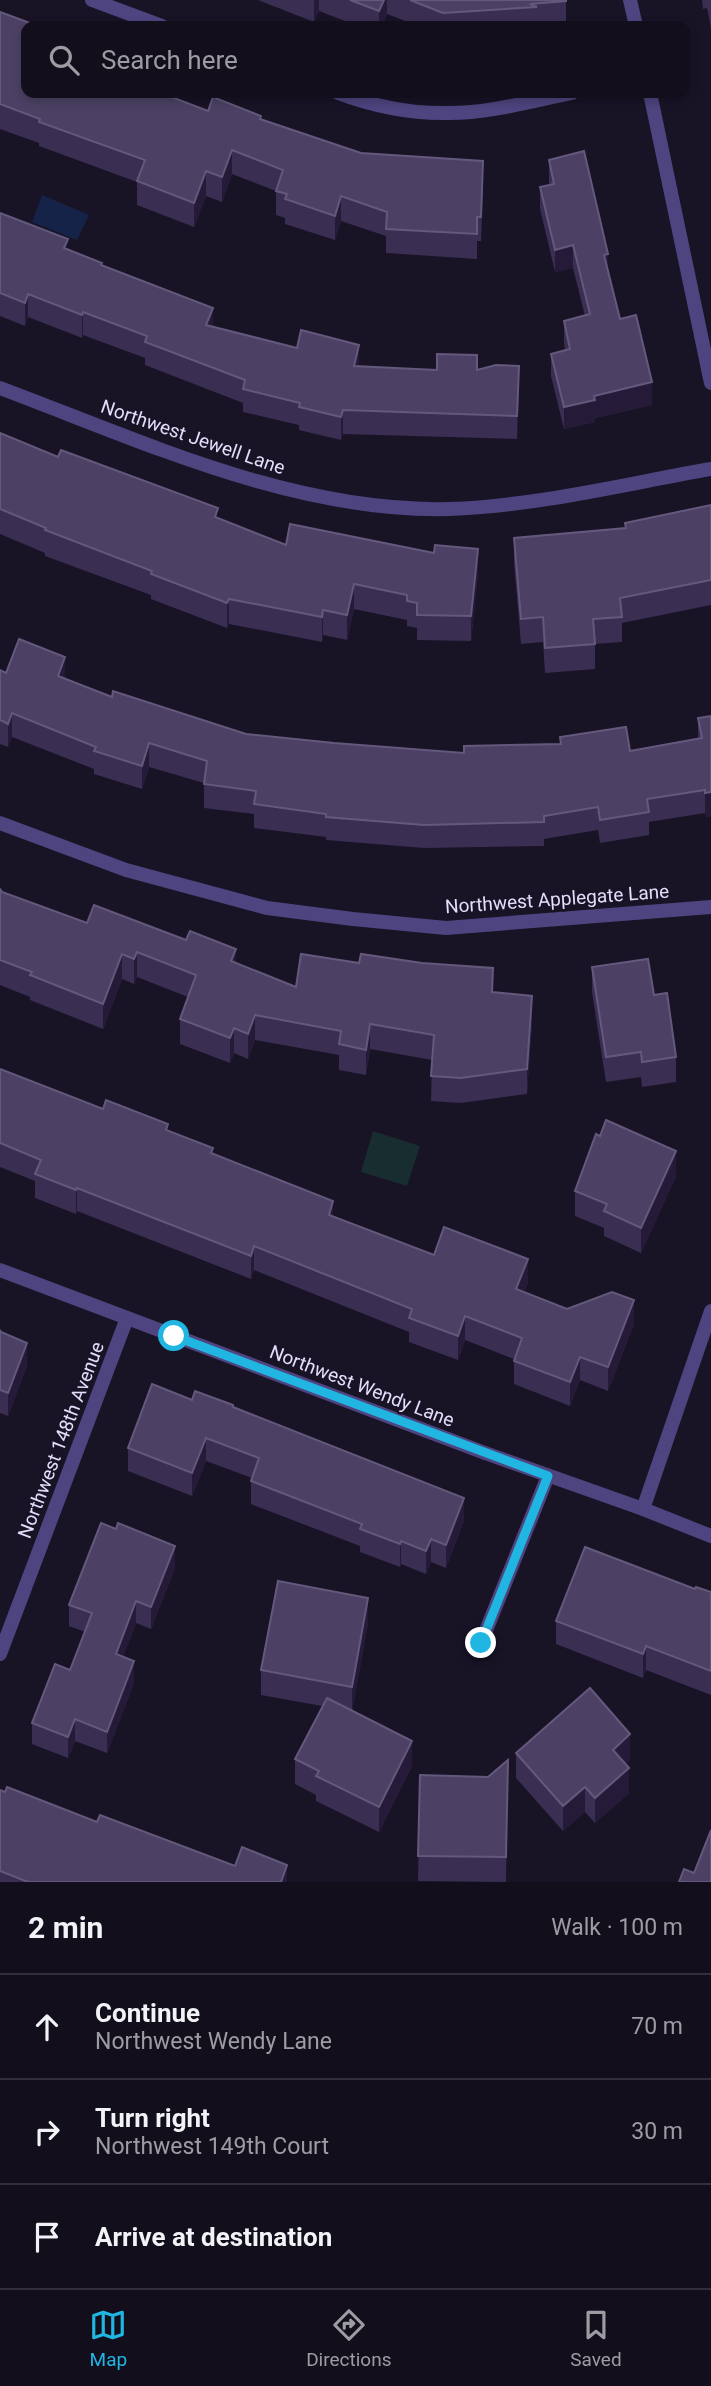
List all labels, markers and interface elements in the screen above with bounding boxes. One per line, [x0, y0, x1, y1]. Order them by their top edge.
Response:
search box [21, 21, 690, 98]
icon: search [45, 41, 83, 79]
text: Search here [101, 45, 238, 75]
street label: Northwest Jewell Lane [98, 395, 288, 479]
street label: Northwest Applegate Lane [444, 880, 670, 918]
route start [158, 1320, 189, 1351]
street label: Northwest 148th Avenue [13, 1338, 109, 1542]
street label: Northwest Wendy Lane [266, 1340, 458, 1432]
route end [465, 1627, 496, 1658]
text: 2 min [28, 1910, 103, 1945]
text: Walk · 100 m [551, 1914, 683, 1941]
text: Continue [95, 1998, 200, 2028]
icon: ahead [28, 2008, 66, 2046]
text: 70 m [631, 2013, 683, 2040]
text: Northwest Wendy Lane [95, 2028, 332, 2055]
text: Turn right [95, 2103, 210, 2133]
icon: right [28, 2113, 66, 2151]
text: 30 m [631, 2118, 683, 2145]
text: Northwest 149th Court [95, 2133, 329, 2160]
icon: arrive [28, 2218, 66, 2256]
text: Arrive at destination [95, 2222, 332, 2252]
tab: Map [89, 2306, 127, 2371]
tab: Directions [306, 2306, 391, 2371]
tab: Saved [570, 2306, 622, 2371]

